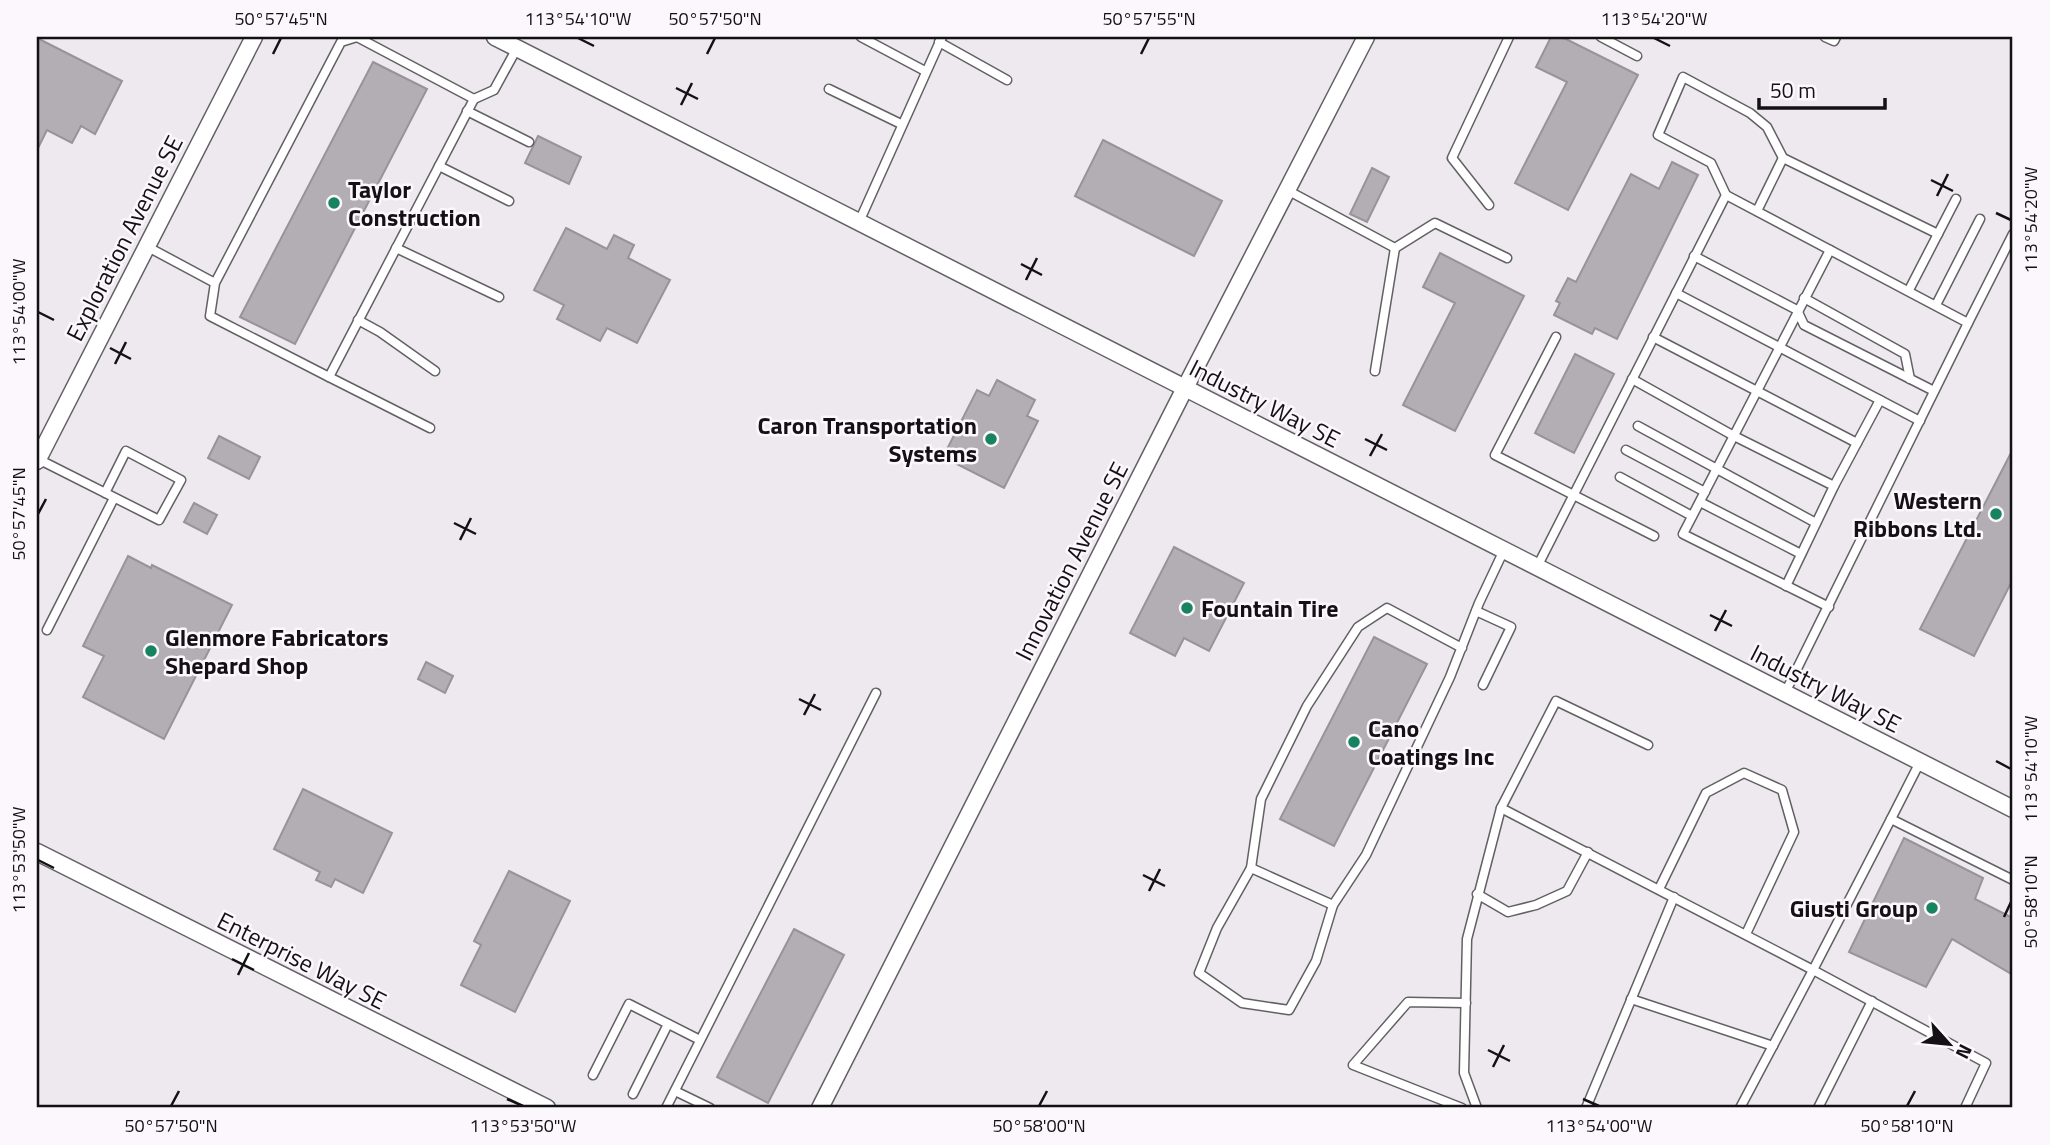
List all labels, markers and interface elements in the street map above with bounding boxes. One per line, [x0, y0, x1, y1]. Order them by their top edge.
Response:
text: 50°57'45"N [234, 5, 328, 32]
text: 113°54'10"W [524, 5, 632, 32]
text: 50°57'50"N [668, 5, 762, 32]
text: 50°57'55"N [1102, 5, 1196, 32]
text: 113°54'20"W [1600, 5, 1708, 32]
scale bar [1759, 66, 1885, 110]
text: 50 m [1770, 74, 1816, 106]
street label: Exploration Avenue SE [57, 129, 191, 347]
text: 113°54'20"W [2017, 166, 2044, 274]
place label: Taylor Construction [348, 171, 481, 235]
marker: Taylor Construction [326, 195, 342, 211]
text: 113°54'00"W [5, 258, 32, 366]
street label: Industry Way SE [1183, 350, 1347, 456]
place label: Caron Transportation Systems [758, 407, 977, 471]
marker: Caron Transportation Systems [983, 431, 999, 447]
street label: Innovation Avenue SE [1005, 455, 1137, 667]
text: 50°57'45"N [5, 467, 32, 561]
place label: Western Ribbons Ltd. [1853, 482, 1982, 546]
marker: Western Ribbons Ltd. [1988, 506, 2004, 522]
place label: Fountain Tire [1201, 590, 1338, 626]
marker: Fountain Tire [1179, 600, 1195, 616]
place label: Glenmore Fabricators Shepard Shop [165, 619, 389, 683]
street label: Industry Way SE [1744, 635, 1908, 741]
marker: Glenmore Fabricators Shepard Shop [143, 643, 159, 659]
place label: Cano Coatings Inc [1368, 710, 1494, 774]
text: 113°54'10"W [2017, 715, 2044, 823]
marker: Cano Coatings Inc [1346, 734, 1362, 750]
text: 113°53'50"W [5, 806, 32, 914]
text: 50°58'10"N [2017, 855, 2044, 949]
place label: Giusti Group [1790, 890, 1918, 926]
marker: Giusti Group [1924, 900, 1940, 916]
street label: Enterprise Way SE [211, 902, 393, 1018]
north arrow [1913, 1009, 1983, 1078]
text: N [1949, 1039, 1981, 1064]
text: 50°57'50"N [124, 1112, 218, 1139]
text: 113°53'50"W [469, 1112, 577, 1139]
text: 50°58'00"N [992, 1112, 1086, 1139]
text: 113°54'00"W [1545, 1112, 1653, 1139]
text: 50°58'10"N [1860, 1112, 1954, 1139]

